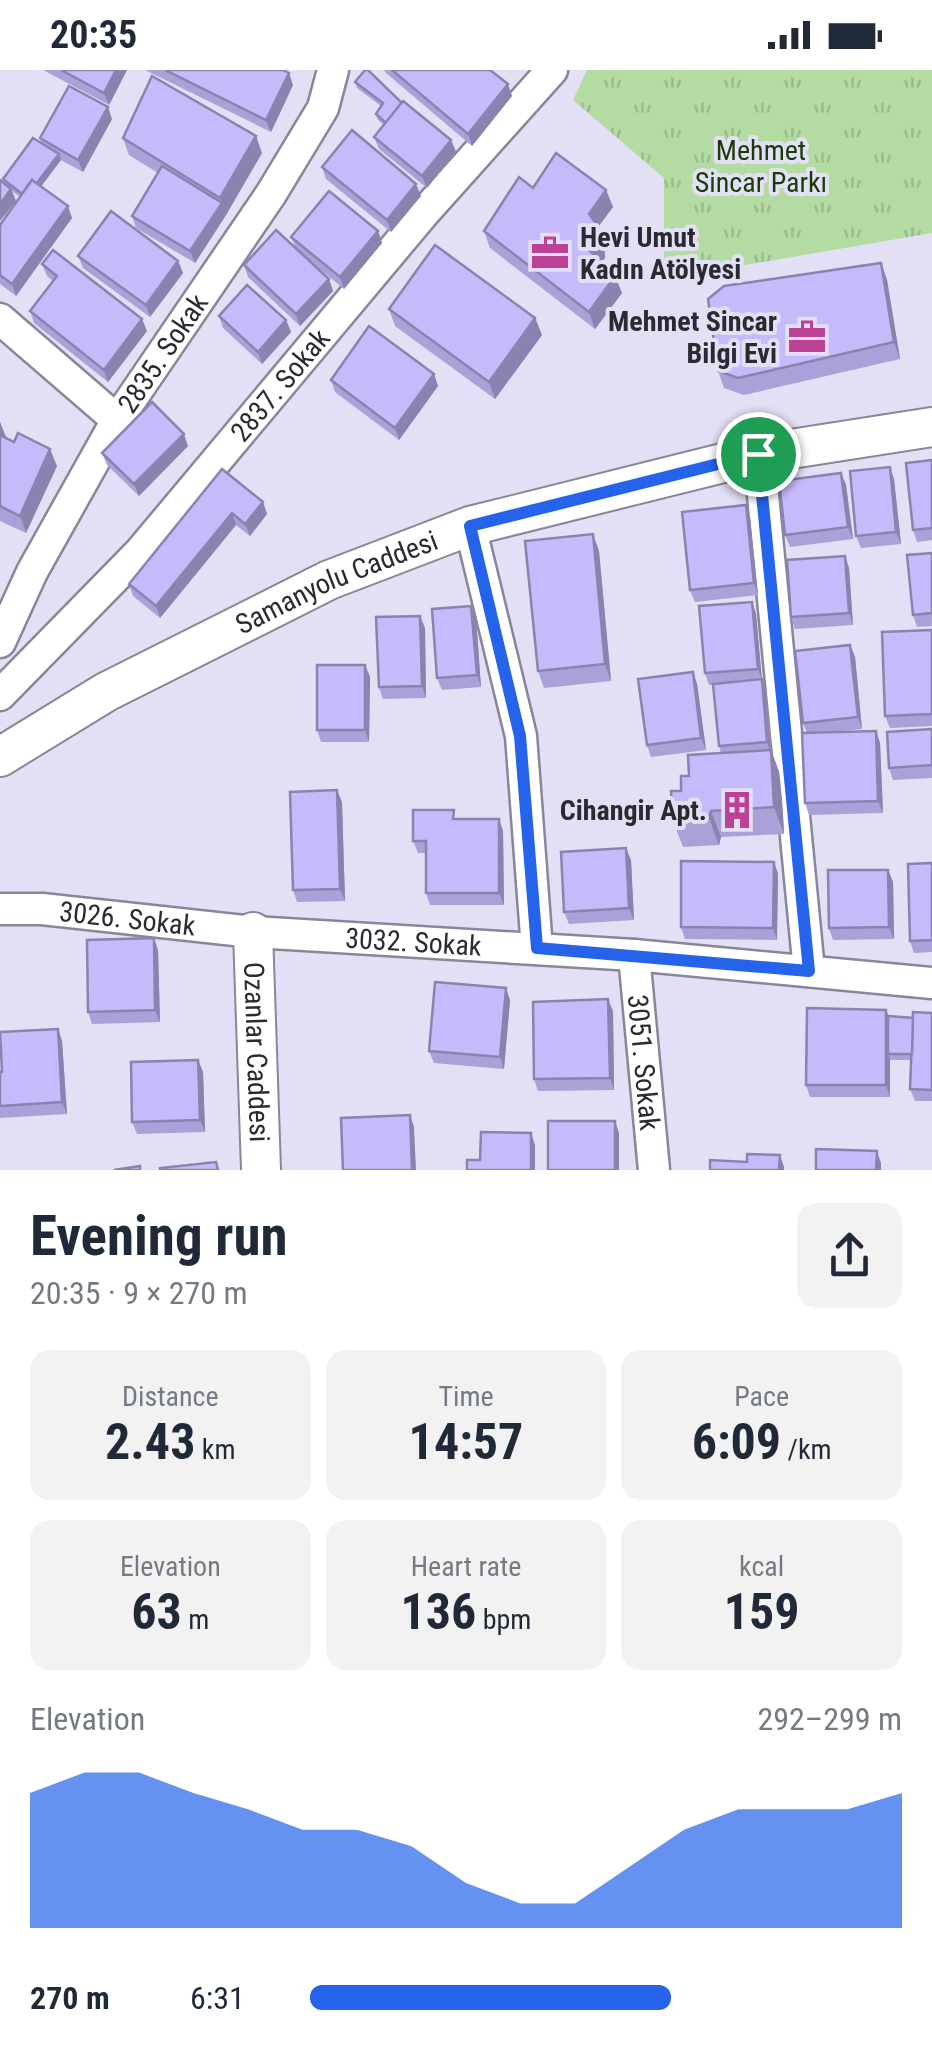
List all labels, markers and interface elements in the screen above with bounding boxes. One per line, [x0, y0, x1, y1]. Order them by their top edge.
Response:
text: 20:35 [50, 13, 137, 57]
park label: Mehmet Sincar Parkı [695, 134, 827, 199]
place label: Hevi Umut Kadın Atölyesi [580, 221, 741, 286]
office icon: Hevi Umut Kadın Atölyesi [529, 232, 571, 274]
street label: 2835. Sokak [111, 287, 215, 419]
place label: Mehmet Sincar Bilgi Evi [608, 305, 777, 370]
office icon: Mehmet Sincar Bilgi Evi [786, 316, 828, 358]
street label: 2837. Sokak [223, 322, 337, 448]
pin [716, 412, 801, 497]
icon: arrive [731, 427, 786, 482]
street label: Samanyolu Caddesi [230, 524, 442, 641]
building icon: Cihangir Apt. [716, 789, 758, 831]
place label: Cihangir Apt. [560, 794, 707, 827]
street label: 3026. Sokak [58, 895, 197, 942]
street label: 3032. Sokak [344, 921, 483, 962]
street label: Ozanlar Caddesi [238, 961, 277, 1143]
street label: 3051. Sokak [621, 993, 667, 1132]
button: share [797, 1203, 902, 1308]
text: Evening run [30, 1204, 288, 1268]
text: 20:35 · 9 × 270 m [30, 1274, 248, 1312]
text: Distance [122, 1380, 219, 1413]
text: Time [438, 1380, 494, 1413]
text: Pace [734, 1380, 789, 1413]
text: 2.43 [105, 1413, 195, 1471]
text: 14:57 [409, 1413, 523, 1471]
text: 6:09 [692, 1413, 781, 1471]
text: km [195, 1433, 236, 1466]
text: /km [781, 1433, 832, 1466]
text: Elevation [120, 1550, 221, 1583]
text: Heart rate [411, 1550, 521, 1583]
text: kcal [739, 1550, 784, 1583]
text: 63 [131, 1583, 182, 1641]
text: 136 [401, 1583, 476, 1641]
text: 159 [724, 1583, 800, 1641]
text: m [182, 1603, 209, 1636]
text: bpm [476, 1603, 531, 1636]
text: Elevation [30, 1700, 145, 1738]
text: 292–299 m [757, 1700, 902, 1738]
text: 270 m [30, 1979, 110, 2017]
text: 6:31 [190, 1979, 245, 2017]

